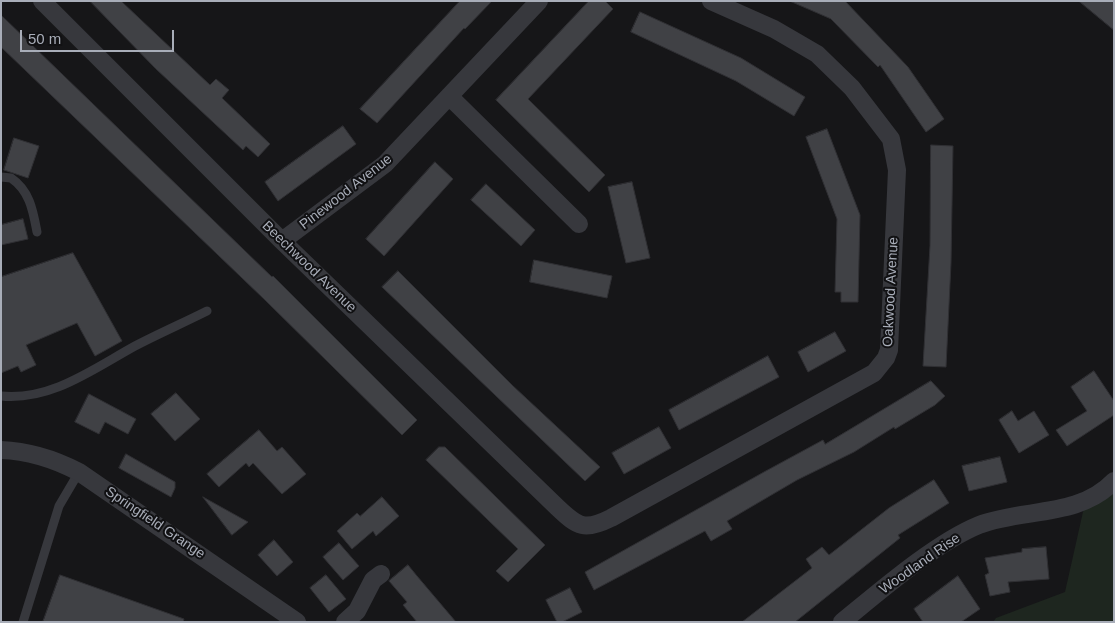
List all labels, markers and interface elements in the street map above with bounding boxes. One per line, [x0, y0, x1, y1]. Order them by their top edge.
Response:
scale bar [22, 20, 176, 52]
text: 50 m [28, 30, 61, 47]
street label: Pinewood Avenue [296, 151, 396, 233]
street label: Beechwood Avenue [258, 218, 360, 316]
street label: Oakwood Avenue [880, 237, 902, 347]
street label: Springfield Grange [102, 483, 208, 563]
street label: Woodland Rise [876, 530, 964, 598]

